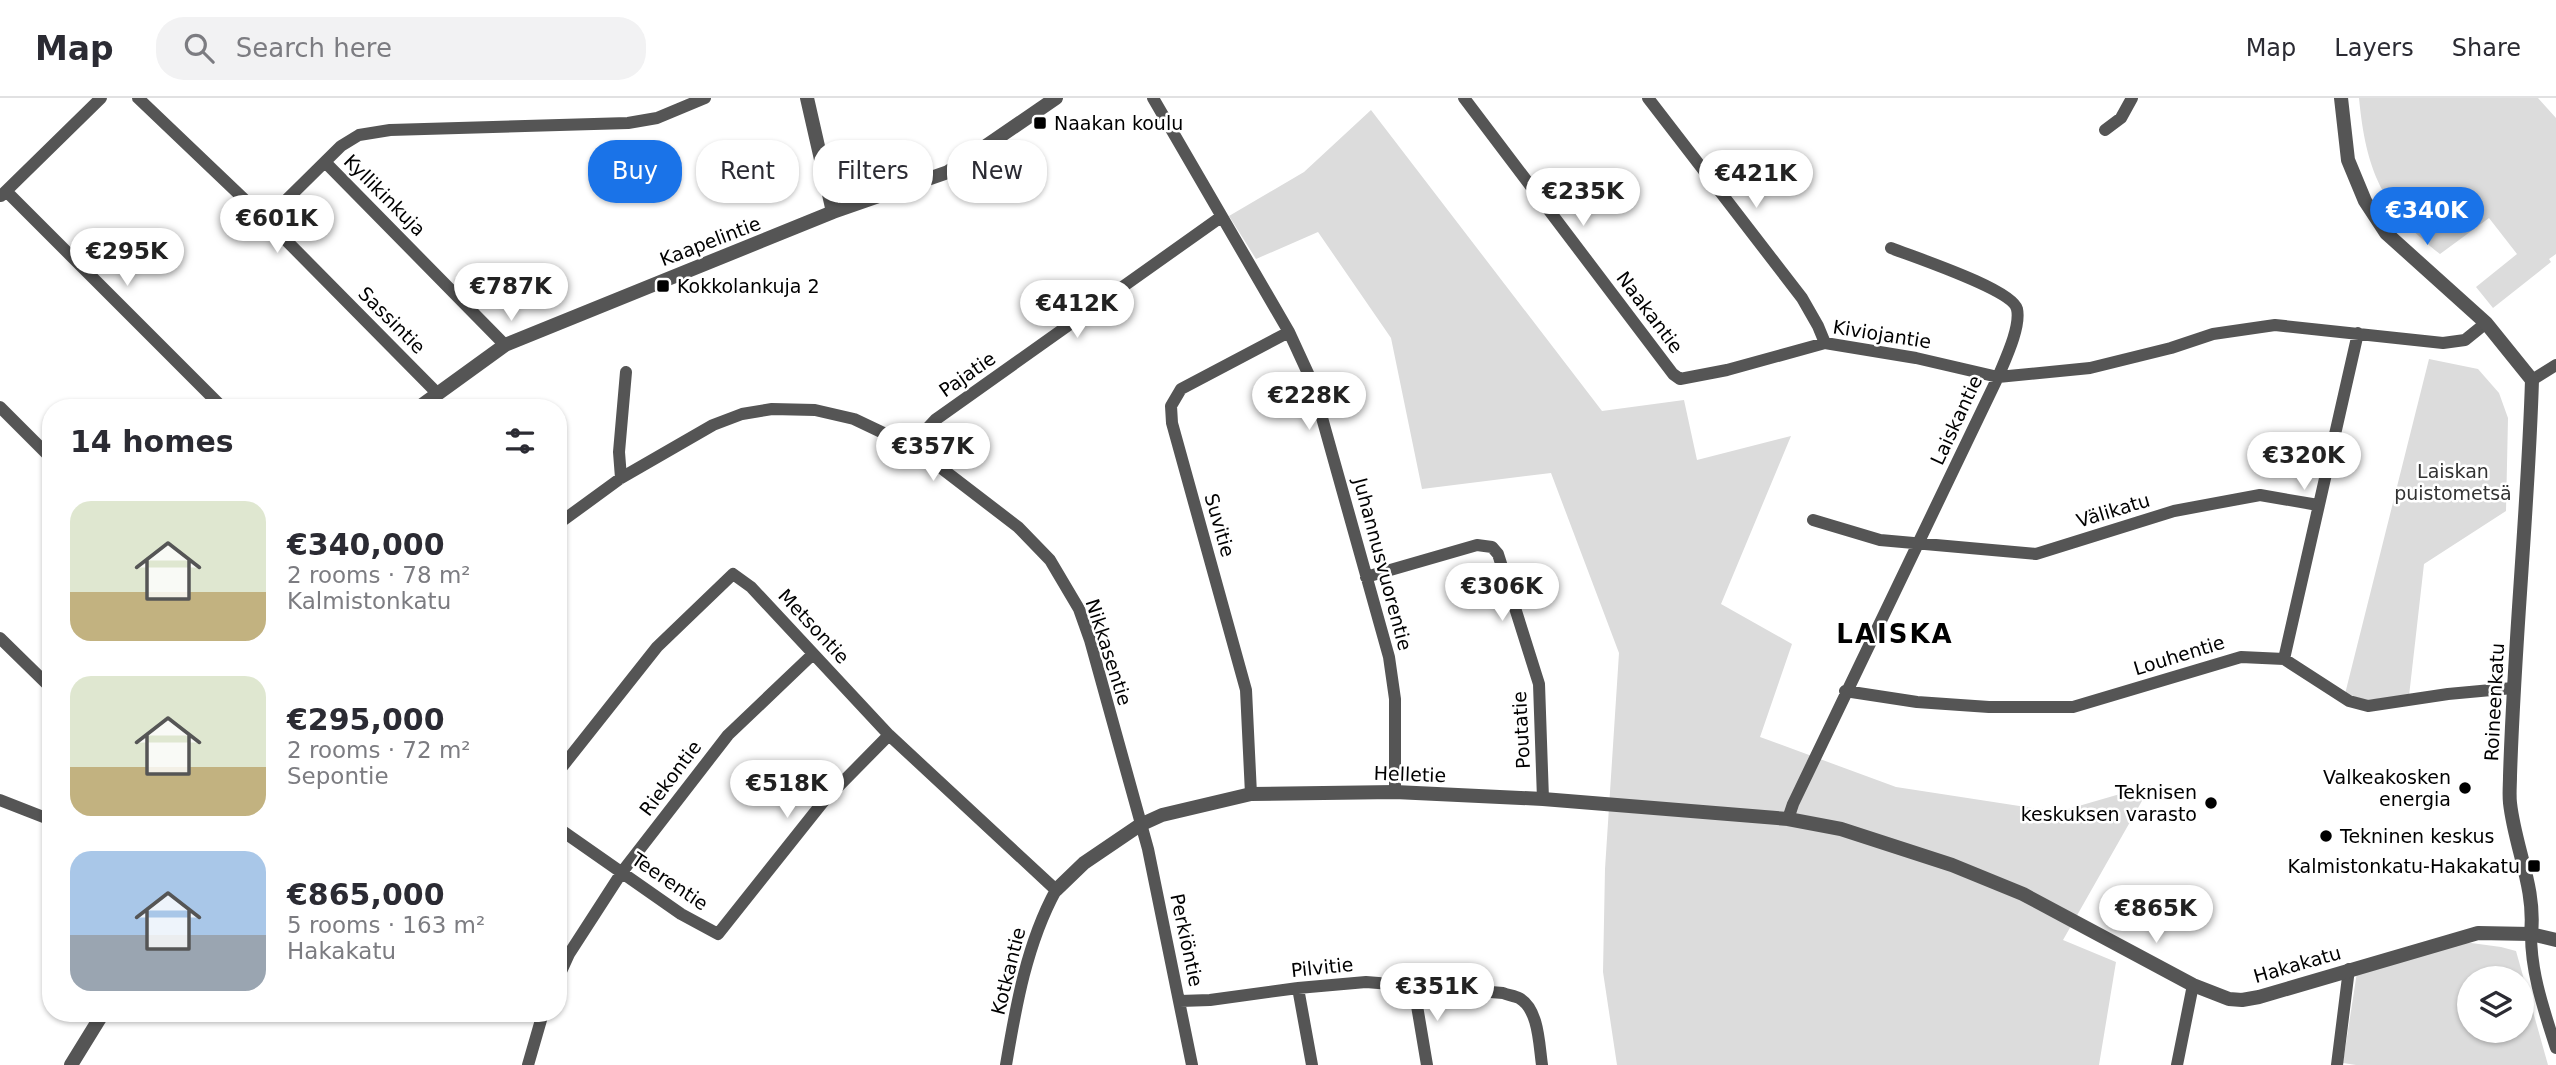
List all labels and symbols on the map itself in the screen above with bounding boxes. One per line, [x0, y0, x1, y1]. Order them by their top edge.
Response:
place label: Naakan koulu [1054, 112, 1183, 134]
marker: Naakan koulu [1032, 115, 1048, 131]
street label: Kyllikinkuja [340, 150, 430, 240]
pin: €421K [1707, 150, 1805, 210]
pin: €235K [1534, 169, 1632, 228]
pin: €340K [2378, 188, 2476, 247]
pin: €601K [228, 195, 326, 255]
street label: Kaapelintie [656, 212, 764, 270]
pin: €295K [78, 228, 176, 288]
pin: €787K [462, 264, 560, 323]
street label: Naakantie [1612, 267, 1688, 357]
place label: Kokkolankuja 2 [677, 275, 820, 297]
marker: Kokkolankuja 2 [655, 278, 671, 294]
pin: €412K [1028, 280, 1126, 340]
street label: Sassintie [354, 282, 430, 358]
street label: Kiviojantie [1831, 315, 1933, 353]
street label: Pajatie [935, 347, 999, 401]
pin: €228K [1260, 372, 1358, 432]
street label: Laiskantie [1926, 372, 1986, 468]
pin: €357K [884, 424, 982, 483]
pin: €320K [2255, 432, 2353, 492]
park label: Laiskan puistometsä [2394, 460, 2512, 504]
street label: Juhannusvuorentie [1349, 474, 1417, 653]
street label: Välikatu [2074, 488, 2152, 532]
street label: Suvitie [1200, 491, 1240, 559]
pin: €306K [1453, 564, 1551, 623]
street label: Metsontie [774, 584, 854, 668]
street label: Nikkasentie [1081, 596, 1137, 708]
district label: LAISKA [1836, 619, 1954, 649]
street label: Louhentie [2131, 631, 2227, 679]
street label: Roineenkatu [2480, 642, 2508, 762]
street label: Poutatie [1508, 690, 1534, 770]
street label: Riekontie [635, 736, 705, 820]
pin: €518K [738, 760, 836, 820]
street label: Helletie [1373, 762, 1447, 786]
place label: Valkeakosken energia [2323, 766, 2451, 810]
marker: Valkeakosken energia [2457, 780, 2473, 796]
place label: Teknisen keskuksen varasto [2021, 781, 2197, 825]
marker: Teknisen keskuksen varasto [2203, 795, 2219, 811]
place label: Tekninen keskus [2339, 825, 2494, 847]
marker: Tekninen keskus [2318, 828, 2334, 844]
street label: Teerentie [627, 847, 712, 915]
place label: Kalmistonkatu-Hakakatu [2287, 855, 2520, 877]
marker: Kalmistonkatu-Hakakatu [2526, 858, 2542, 874]
pin: €865K [2107, 886, 2205, 945]
street label: Perkiöntie [1166, 891, 1208, 989]
street label: Kotkantie [987, 925, 1029, 1017]
street label: Hakakatu [2251, 941, 2343, 987]
street label: Pilvitie [1290, 953, 1354, 981]
pin: €351K [1388, 964, 1486, 1023]

